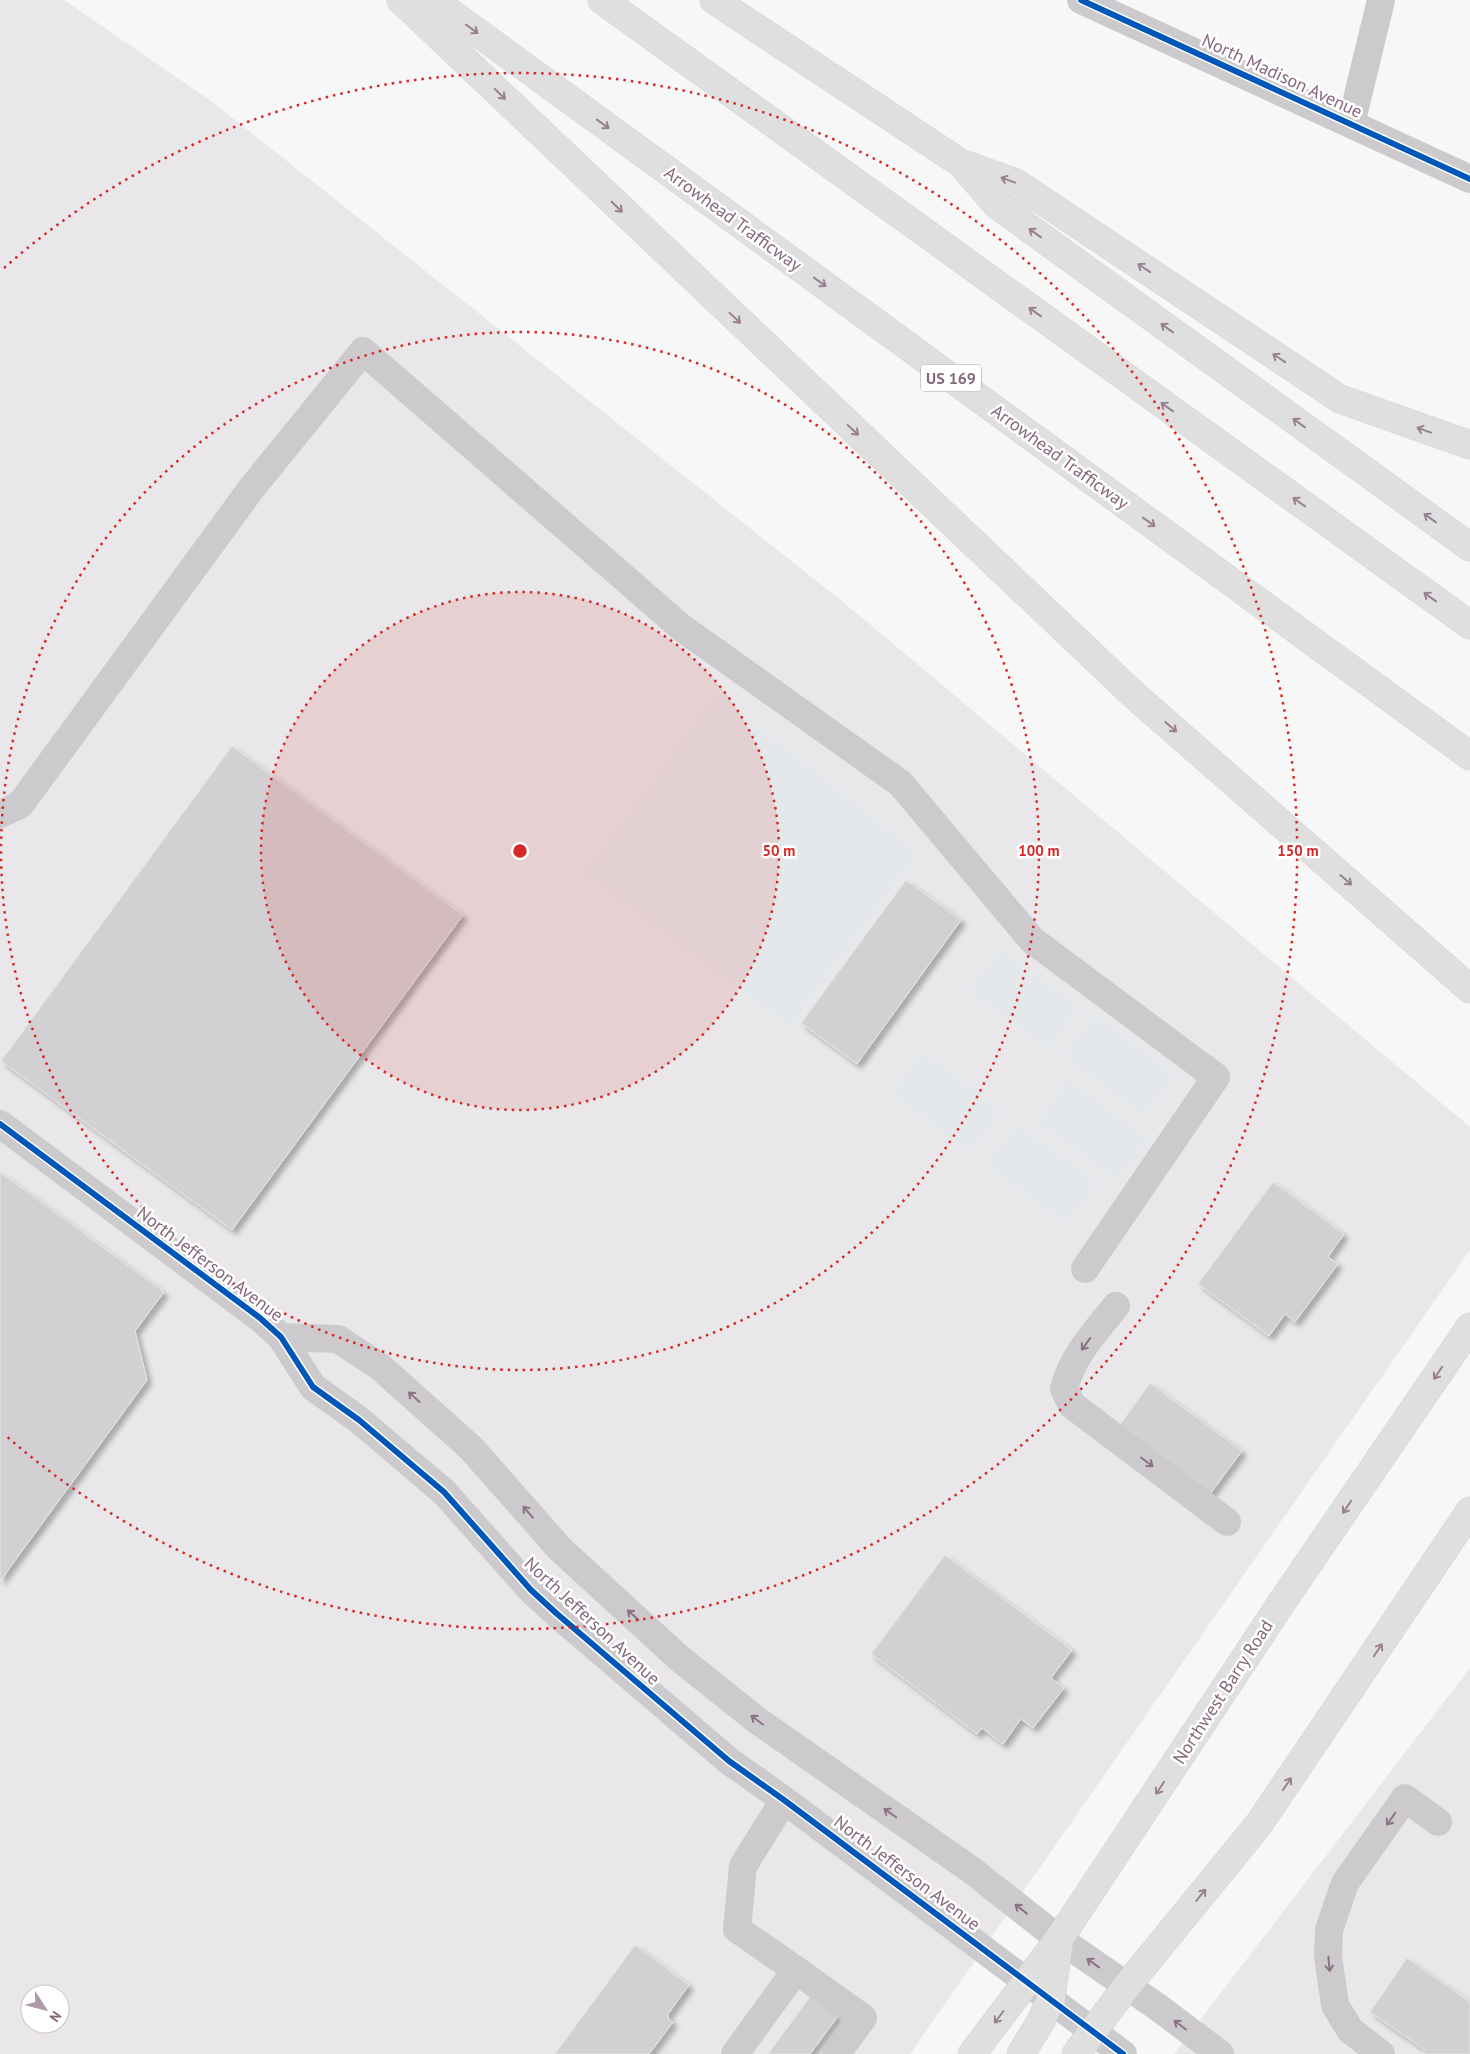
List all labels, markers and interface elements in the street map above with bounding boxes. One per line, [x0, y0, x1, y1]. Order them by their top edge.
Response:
one-way arrow [465, 24, 479, 34]
street label: North Madison Avenue [1198, 28, 1366, 123]
one-way arrow [493, 88, 506, 100]
one-way arrow [596, 119, 609, 130]
street label: Arrowhead Trafficway [660, 161, 807, 277]
one-way arrow [1001, 175, 1016, 184]
one-way arrow [611, 201, 623, 213]
one-way arrow [1028, 228, 1042, 238]
one-way arrow [1137, 263, 1151, 273]
one-way arrow [812, 277, 826, 287]
one-way arrow [1028, 307, 1042, 317]
one-way arrow [728, 312, 741, 324]
one-way arrow [1160, 323, 1174, 333]
one-way arrow [1272, 353, 1286, 363]
road number: US 169 [921, 364, 981, 392]
street label: Arrowhead Trafficway [987, 399, 1134, 515]
one-way arrow [1160, 402, 1174, 412]
one-way arrow [1292, 418, 1306, 428]
one-way arrow [847, 424, 859, 436]
one-way arrow [1417, 425, 1432, 434]
one-way arrow [1292, 497, 1306, 507]
one-way arrow [1424, 513, 1438, 523]
one-way arrow [1142, 517, 1156, 527]
one-way arrow [1424, 592, 1438, 602]
one-way arrow [1164, 721, 1177, 732]
text: 50 m [763, 841, 795, 860]
text: 100 m [1018, 841, 1060, 860]
text: 150 m [1277, 841, 1319, 860]
centre of rings [511, 842, 529, 860]
one-way arrow [1339, 875, 1352, 886]
street label: North Jefferson Avenue [132, 1201, 288, 1326]
one-way arrow [1080, 1337, 1091, 1350]
one-way arrow [1433, 1365, 1443, 1379]
one-way arrow [408, 1392, 421, 1403]
one-way arrow [1140, 1456, 1153, 1467]
one-way arrow [1342, 1500, 1352, 1514]
one-way arrow [522, 1506, 534, 1519]
street label: North Jefferson Avenue [520, 1552, 665, 1690]
one-way arrow [626, 1609, 639, 1621]
street label: Northwest Barry Road [1167, 1615, 1278, 1768]
one-way arrow [1373, 1643, 1383, 1657]
one-way arrow [750, 1715, 764, 1725]
one-way arrow [1282, 1777, 1292, 1791]
one-way arrow [1154, 1780, 1164, 1794]
one-way arrow [883, 1808, 897, 1818]
street label: North Jefferson Avenue [829, 1810, 985, 1935]
one-way arrow [1386, 1812, 1396, 1826]
one-way arrow [1196, 1889, 1207, 1902]
one-way arrow [1015, 1904, 1028, 1915]
one-way arrow [1324, 1956, 1334, 1972]
one-way arrow [1086, 1958, 1100, 1968]
north arrow [20, 1984, 70, 2034]
text: N [46, 2008, 66, 2026]
one-way arrow [994, 2010, 1004, 2024]
one-way arrow [1173, 2020, 1187, 2030]

